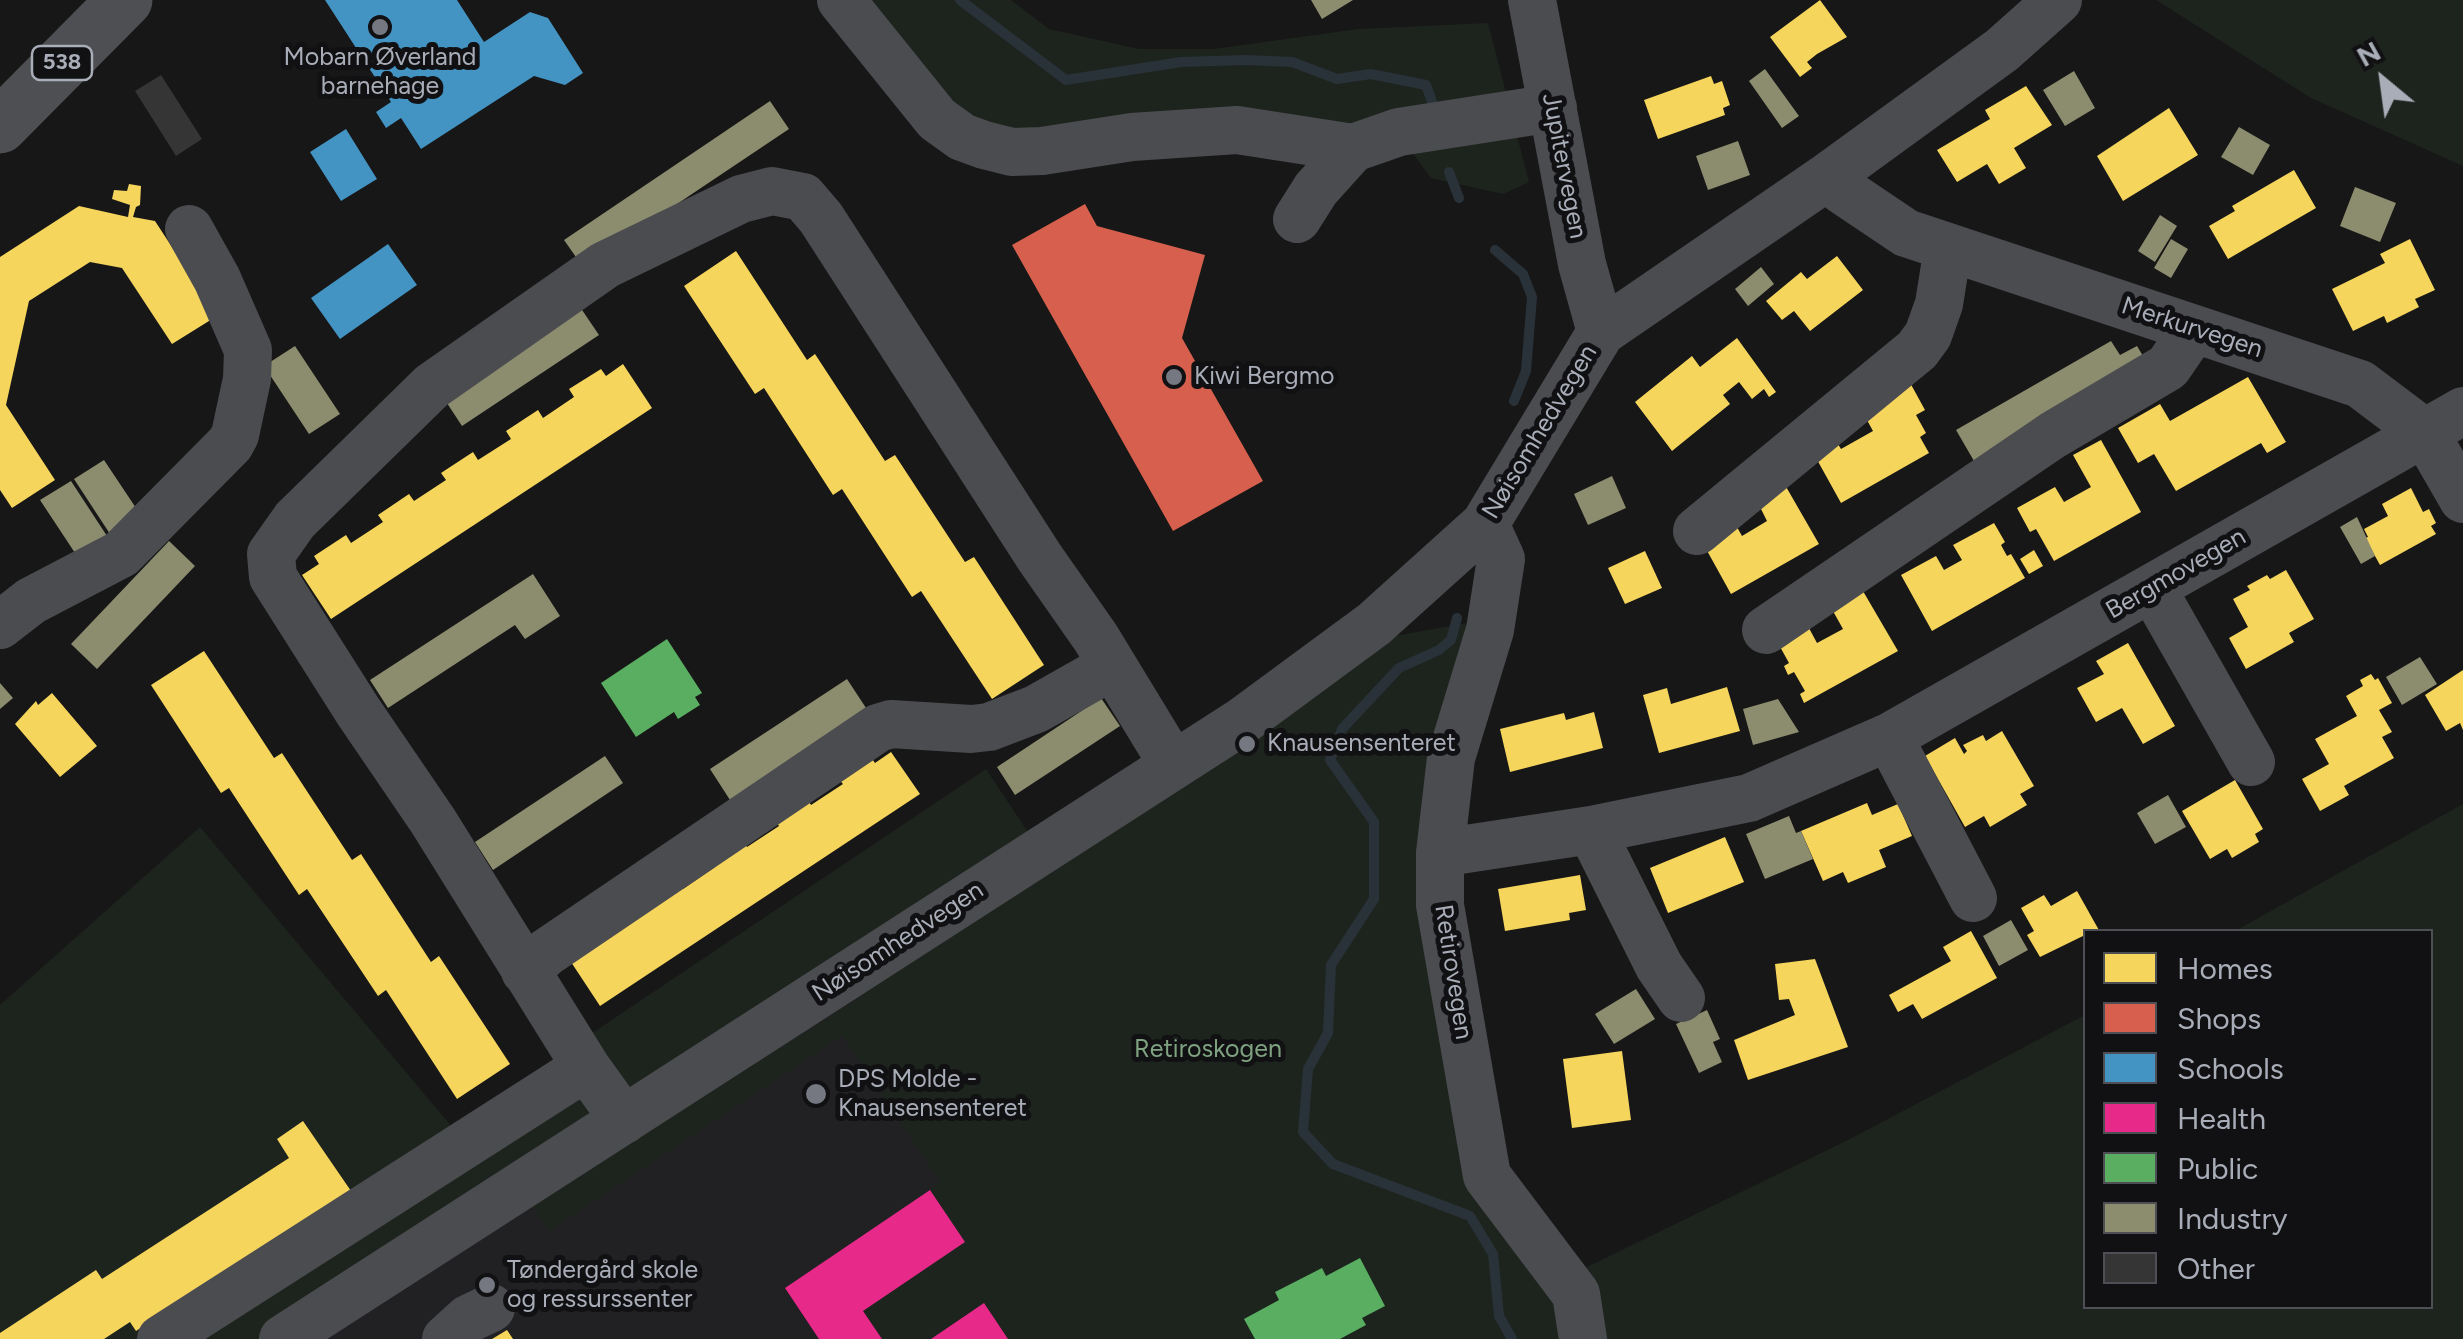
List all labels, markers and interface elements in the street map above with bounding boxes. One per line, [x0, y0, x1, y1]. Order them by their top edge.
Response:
marker: Mobarn Øverland barnehage [369, 16, 391, 38]
north arrow [2333, 30, 2433, 130]
text: N [2351, 34, 2386, 74]
place label: Mobarn Øverland barnehage [284, 43, 476, 102]
road number: 538 [32, 46, 92, 80]
street label: Jupitervegen [1535, 91, 1593, 241]
street label: Merkurvegen [2118, 291, 2266, 365]
street label: Nøisomhedvegen [1476, 339, 1604, 525]
place label: Kiwi Bergmo [1194, 362, 1334, 392]
marker: Kiwi Bergmo [1163, 366, 1185, 388]
street label: Bergmovegen [2101, 522, 2251, 626]
place label: Knausensenteret [1267, 729, 1456, 759]
marker: Knausensenteret [1236, 733, 1258, 755]
street label: Nøisomhedvegen [807, 876, 989, 1008]
street label: Retirovegen [1428, 903, 1478, 1041]
legend [2083, 929, 2433, 1309]
text: Homes [2177, 950, 2273, 987]
text: Shops [2177, 1000, 2261, 1037]
park label: Retiroskogen [1134, 1035, 1282, 1065]
text: Schools [2177, 1050, 2284, 1087]
place label: DPS Molde - Knausensenteret [838, 1065, 1027, 1124]
marker: DPS Molde - Knausensenteret [803, 1081, 829, 1107]
text: Health [2177, 1100, 2266, 1137]
text: Public [2177, 1150, 2258, 1187]
text: Industry [2177, 1200, 2287, 1237]
text: Other [2177, 1250, 2255, 1287]
place label: Tøndergård skole og ressurssenter [507, 1256, 698, 1315]
marker: Tøndergård skole og ressurssenter [476, 1274, 498, 1296]

